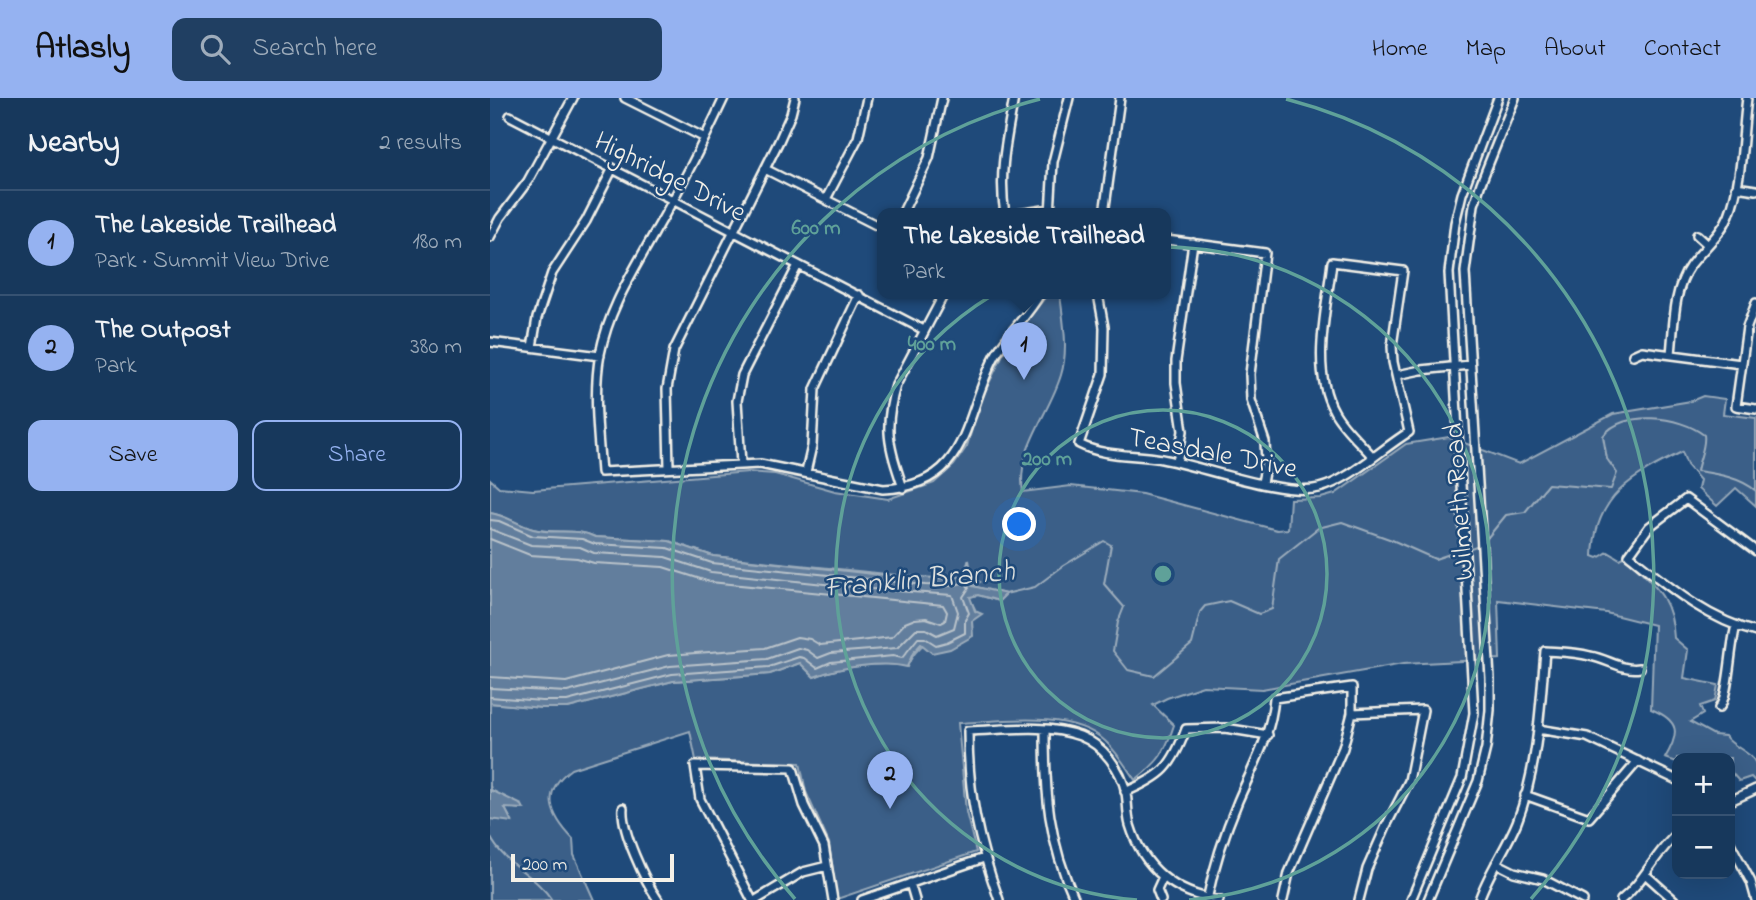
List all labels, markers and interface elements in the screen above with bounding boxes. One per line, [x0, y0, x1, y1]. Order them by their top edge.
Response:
search box [172, 18, 662, 81]
text: Atlasly [35, 25, 130, 73]
icon: search [196, 30, 234, 68]
text: Search here [252, 30, 377, 68]
text: Home [1372, 32, 1428, 67]
text: Map [1466, 32, 1506, 67]
text: About [1544, 32, 1606, 67]
text: Contact [1644, 32, 1721, 67]
text: Nearby [28, 122, 120, 166]
street label: Highridge Drive [586, 122, 753, 234]
text: 2 results [379, 127, 462, 160]
text: The Lakeside Trailhead [95, 207, 336, 245]
popup [877, 208, 1171, 299]
text: 600 m [792, 214, 840, 244]
text: The Lakeside Trailhead [903, 218, 1145, 256]
text: 1 [47, 226, 55, 259]
text: 180 m [413, 226, 462, 259]
text: Park · Summit View Drive [95, 245, 329, 278]
text: Park [903, 256, 945, 289]
text: The Outpost [95, 312, 231, 350]
pin: 1 [1001, 322, 1047, 380]
text: 400 m [908, 330, 956, 360]
text: 2 [45, 331, 57, 364]
text: 380 m [410, 331, 462, 364]
text: Park [95, 350, 137, 383]
street label: Teasdale Drive [1124, 418, 1301, 491]
button: Save [28, 420, 238, 491]
button: Share [252, 420, 462, 491]
street label: Wilmeth Road [1435, 421, 1486, 582]
text: 200 m [1021, 445, 1072, 475]
your location [1002, 507, 1036, 541]
water label: Franklin Branch [822, 551, 1017, 611]
centre of rings [1151, 562, 1175, 586]
pin: 2 [867, 751, 913, 809]
map controls [1672, 753, 1735, 879]
button: + [1672, 753, 1735, 816]
button: − [1672, 816, 1735, 879]
scale bar [511, 851, 674, 883]
text: 200 m [522, 852, 567, 879]

